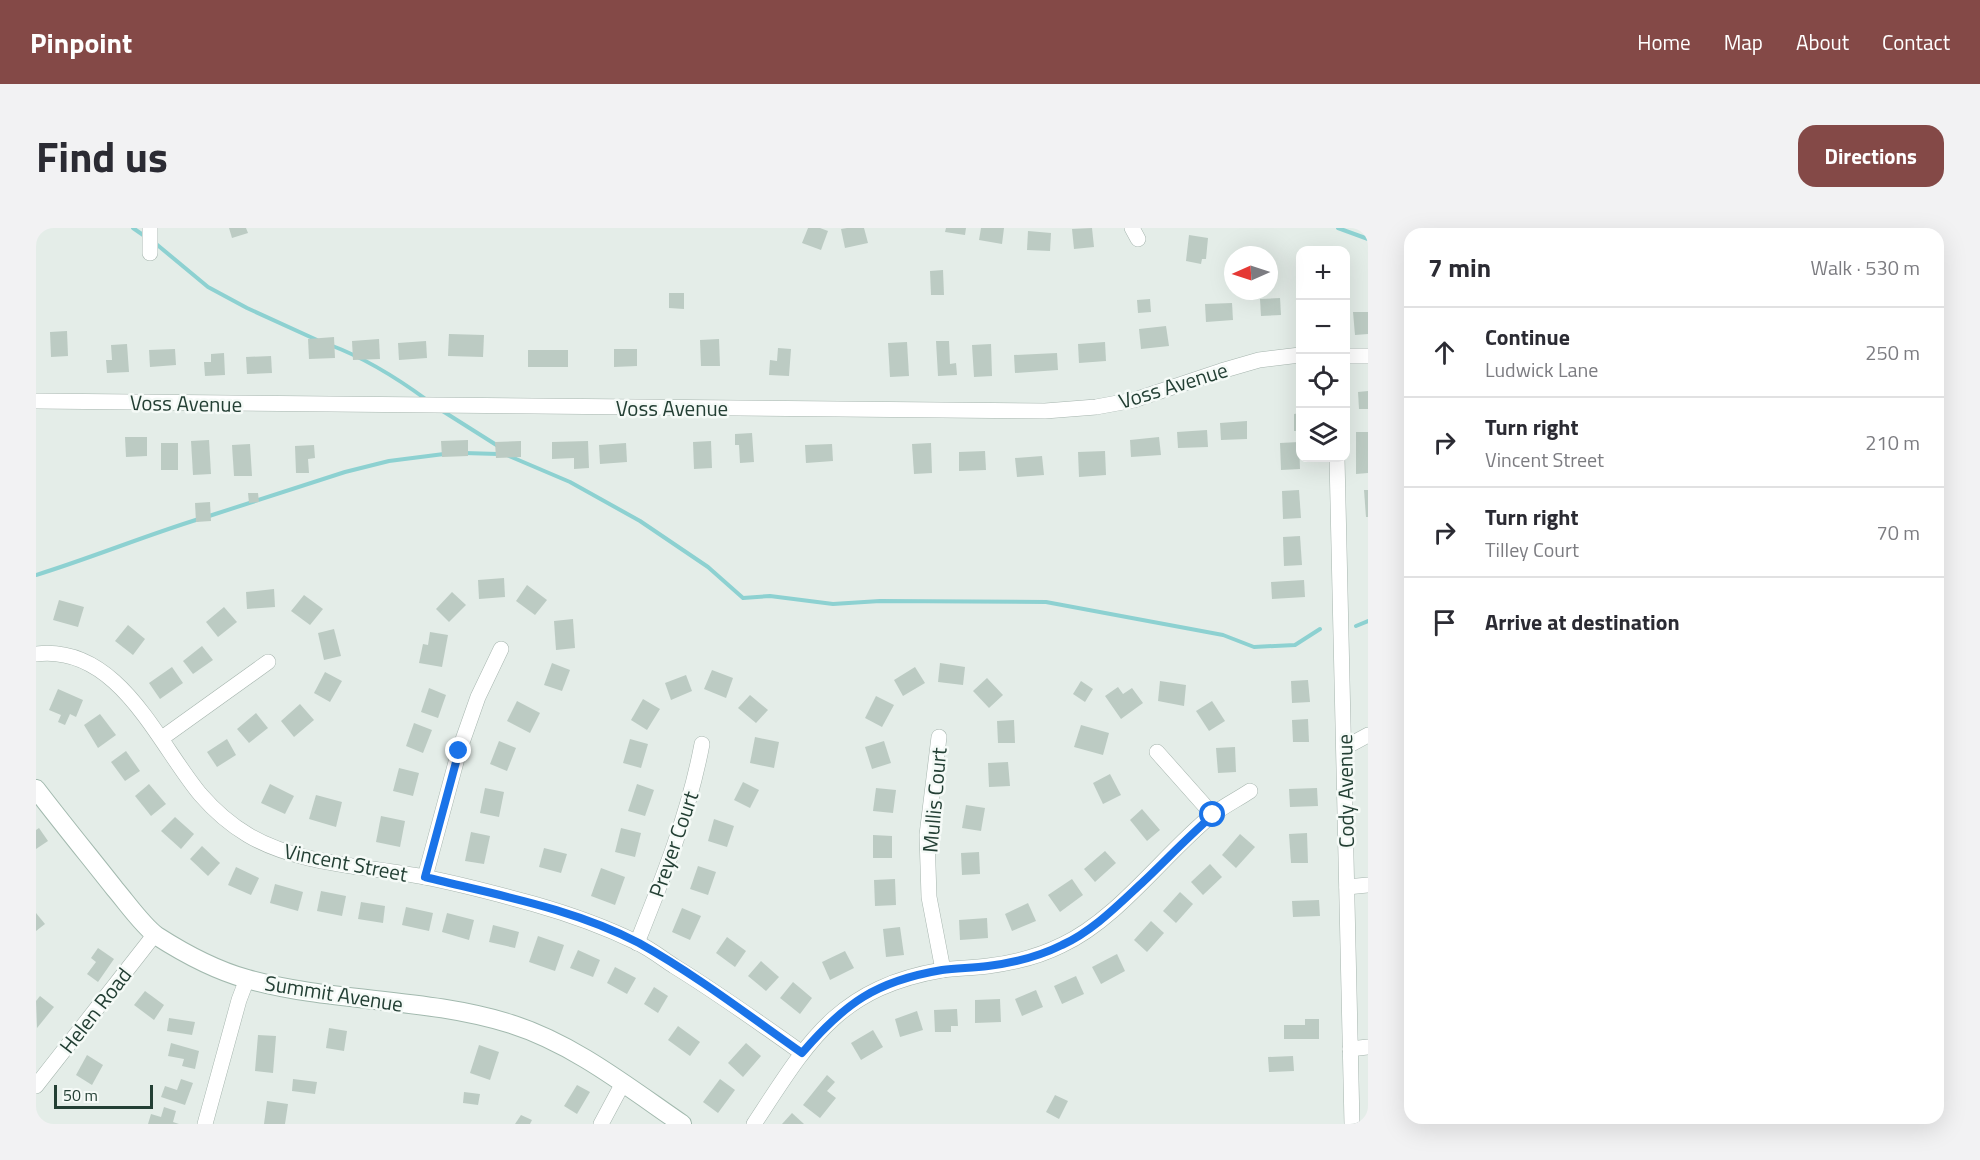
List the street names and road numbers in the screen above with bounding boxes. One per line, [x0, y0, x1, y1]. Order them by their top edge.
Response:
street label: Voss Avenue [1115, 353, 1231, 417]
street label: Voss Avenue [129, 386, 243, 420]
street label: Voss Avenue [616, 392, 728, 424]
street label: Cody Avenue [1328, 734, 1362, 848]
street label: Mullis Court [913, 745, 955, 854]
street label: Preyer Court [640, 786, 706, 901]
street label: Vincent Street [282, 834, 411, 890]
street label: Helen Road [51, 960, 139, 1060]
street label: Summit Avenue [262, 966, 406, 1020]

